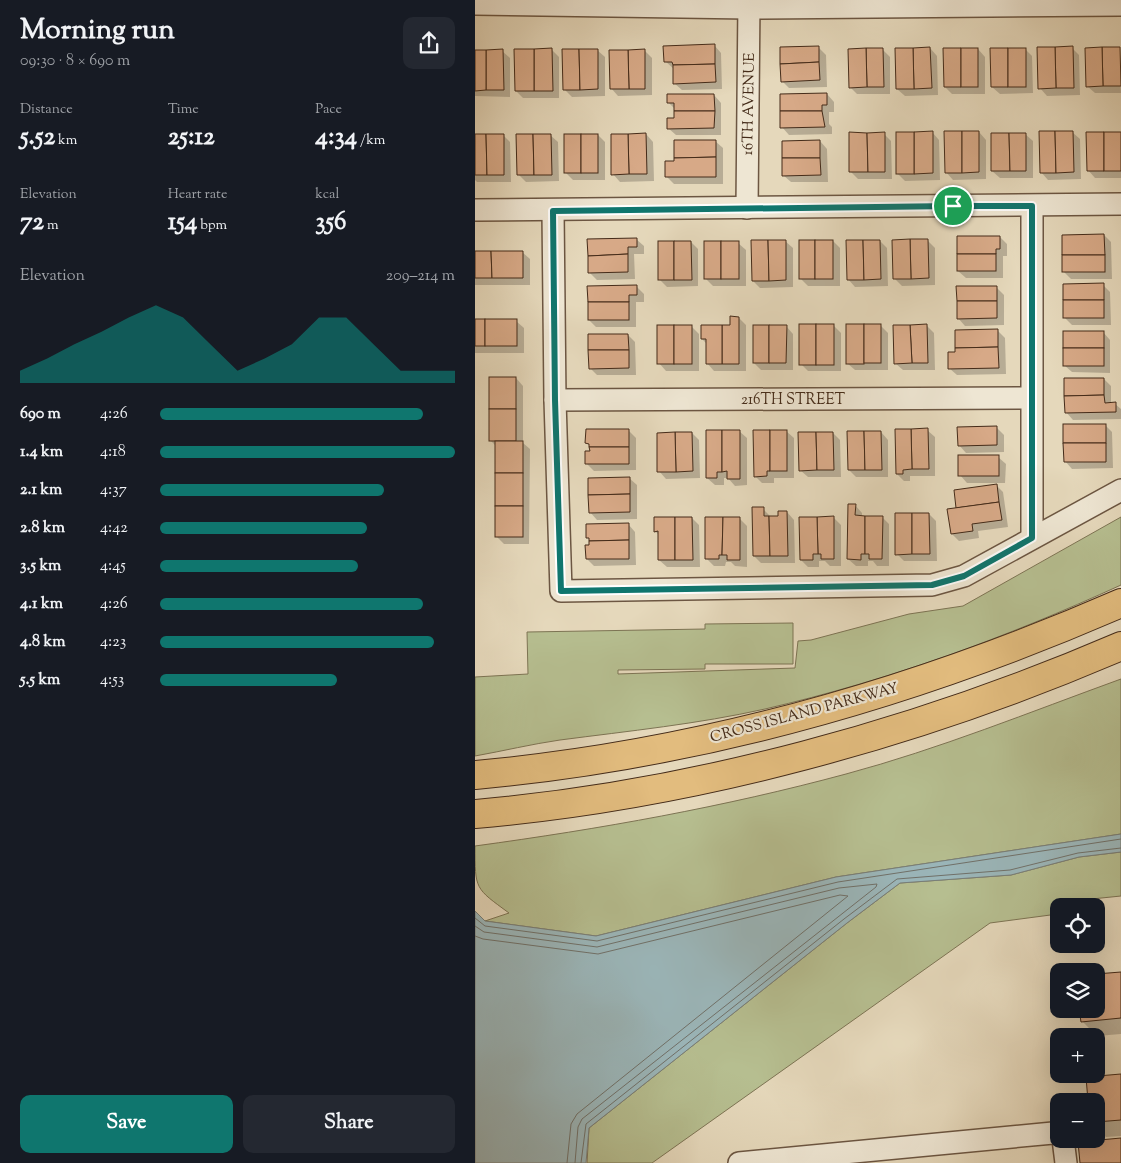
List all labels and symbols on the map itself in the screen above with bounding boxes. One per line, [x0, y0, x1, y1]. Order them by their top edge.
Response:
street label: 16TH AVENUE [738, 53, 761, 156]
pin [932, 185, 974, 227]
street label: 216TH STREET [741, 390, 846, 411]
street label: CROSS ISLAND PARKWAY [708, 678, 901, 749]

